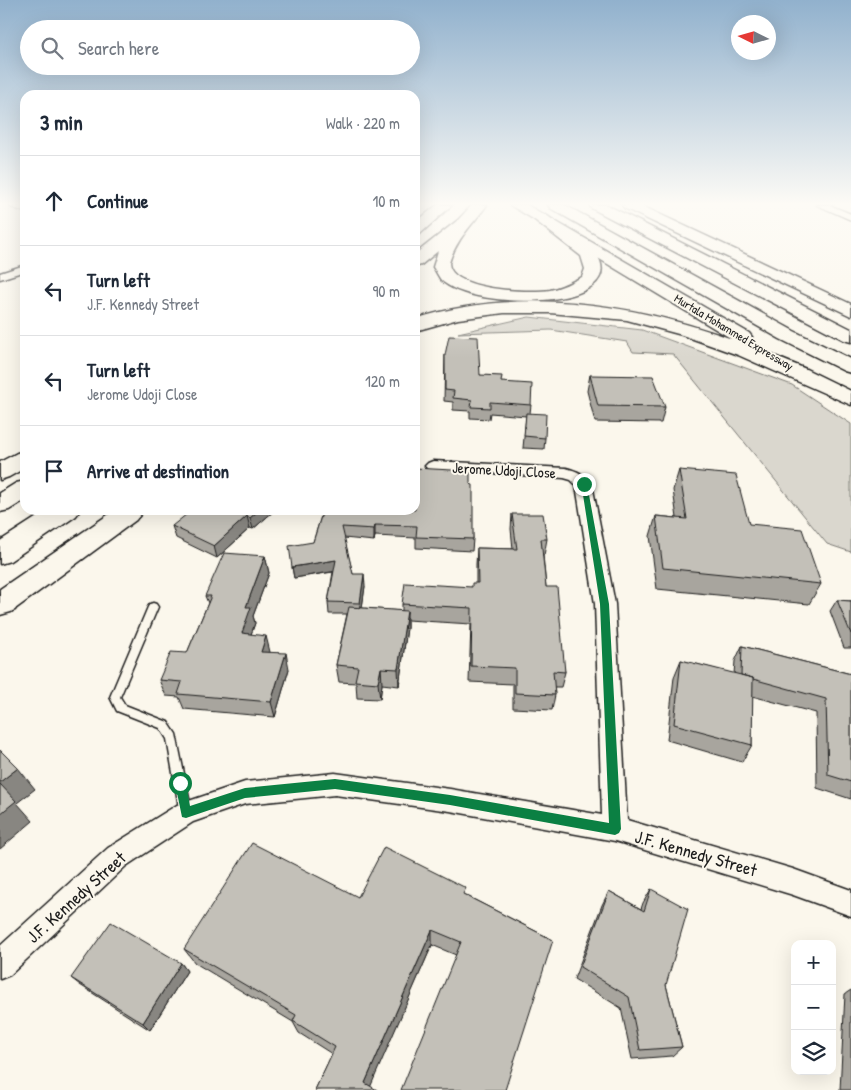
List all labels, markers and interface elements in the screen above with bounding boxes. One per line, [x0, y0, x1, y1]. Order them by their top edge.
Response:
north arrow [731, 15, 776, 60]
search box [20, 20, 420, 75]
icon: search [38, 34, 66, 62]
text: Search here [78, 35, 159, 61]
text: 3 min [40, 108, 83, 137]
text: Walk · 220 m [326, 112, 400, 134]
icon: ahead [40, 187, 68, 215]
text: Continue [87, 188, 148, 214]
text: 10 m [372, 190, 400, 212]
text: Turn left [87, 267, 150, 293]
icon: left [40, 277, 68, 305]
text: 90 m [372, 280, 400, 302]
street label: Murtala Mohammed Expressway [671, 290, 797, 374]
text: J.F. Kennedy Street [87, 293, 199, 315]
text: Turn left [87, 357, 150, 383]
icon: left [40, 367, 68, 395]
text: 120 m [365, 370, 400, 392]
text: Jerome Udoji Close [87, 383, 197, 405]
icon: arrive [40, 457, 68, 485]
street label: Jerome Udoji Close [452, 457, 556, 483]
text: Arrive at destination [87, 458, 229, 484]
route end [573, 473, 596, 496]
route start [169, 772, 192, 795]
street label: J.F. Kennedy Street [632, 824, 761, 883]
street label: J.F. Kennedy Street [21, 845, 132, 948]
map controls [791, 940, 836, 1075]
button: + [791, 940, 836, 985]
button: − [791, 985, 836, 1030]
button: layers [791, 1030, 836, 1075]

